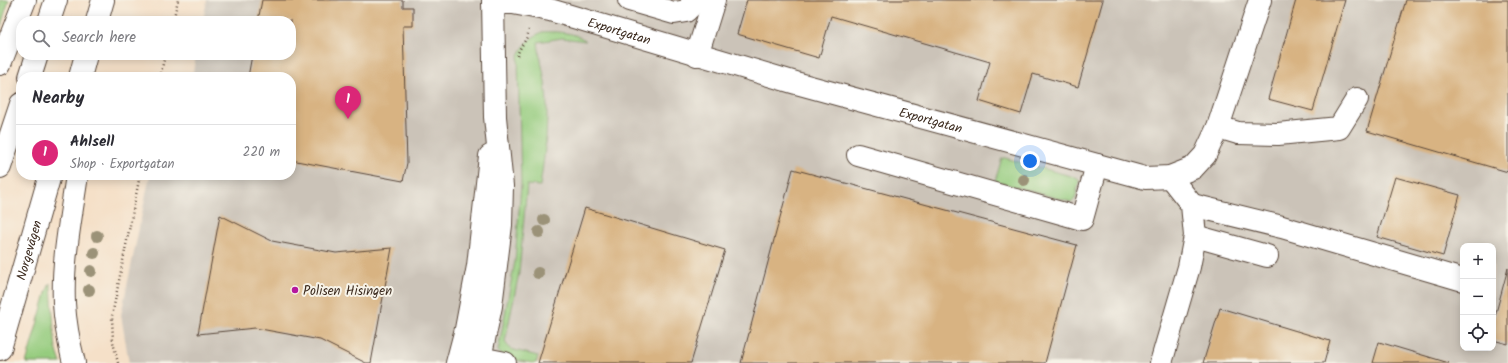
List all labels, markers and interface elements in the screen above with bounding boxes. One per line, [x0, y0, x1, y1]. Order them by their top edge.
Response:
street label: Exportgatan [585, 13, 653, 51]
search box [16, 16, 296, 60]
text: Search here [62, 26, 136, 50]
icon: search [30, 27, 52, 49]
text: Nearby [32, 85, 84, 112]
pin: 1 [335, 86, 361, 119]
street label: Exportgatan [896, 102, 965, 140]
text: Ahlsell [70, 130, 114, 154]
text: 1 [43, 142, 47, 163]
text: 220 m [243, 142, 280, 163]
your location [1020, 151, 1040, 171]
text: Shop · Exportgatan [70, 154, 174, 175]
street label: Norgevägen [11, 218, 49, 283]
map controls [1460, 243, 1496, 351]
button: + [1460, 243, 1496, 279]
button: − [1460, 279, 1496, 315]
place label: Polisen Hisingen [303, 281, 392, 302]
marker: Polisen Hisingen [290, 285, 300, 295]
button: locate [1460, 315, 1496, 351]

